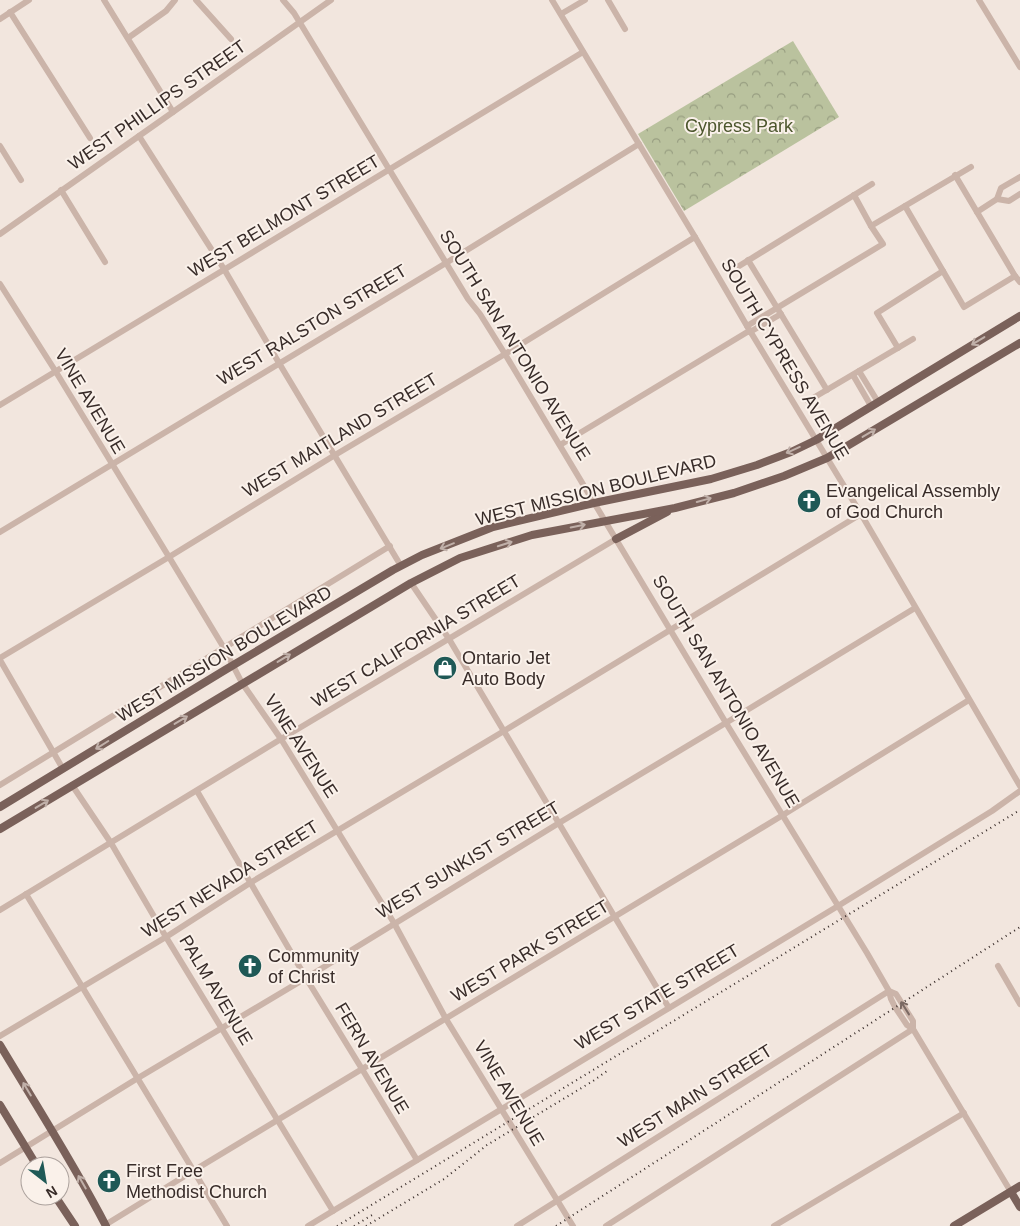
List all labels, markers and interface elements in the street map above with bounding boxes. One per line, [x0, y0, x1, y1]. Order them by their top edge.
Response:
street label: WEST PHILLIPS STREET [65, 36, 249, 174]
park label: Cypress Park [685, 116, 794, 136]
street label: WEST BELMONT STREET [185, 151, 383, 281]
street label: SOUTH SAN ANTONIO AVENUE [436, 226, 594, 464]
street label: SOUTH CYPRESS AVENUE [717, 255, 853, 463]
street label: WEST RALSTON STREET [214, 260, 410, 390]
one-way arrow [972, 337, 986, 347]
street label: VINE AVENUE [51, 345, 129, 457]
street label: WEST MAITLAND STREET [239, 369, 441, 501]
one-way arrow [862, 428, 876, 438]
one-way arrow [786, 446, 801, 456]
street label: WEST MISSION BOULEVARD [474, 450, 718, 530]
place label: Evangelical Assembly of God Church [826, 481, 1000, 522]
church icon: Evangelical Assembly of God Church [796, 488, 822, 514]
one-way arrow [696, 495, 712, 505]
one-way arrow [570, 521, 586, 531]
one-way arrow [497, 539, 512, 548]
one-way arrow [439, 542, 454, 551]
street label: WEST CALIFORNIA STREET [308, 571, 524, 711]
street label: SOUTH SAN ANTONIO AVENUE [649, 571, 803, 811]
street label: WEST MISSION BOULEVARD [113, 582, 335, 726]
place label: Ontario Jet Auto Body [462, 648, 550, 689]
one-way arrow [276, 653, 290, 663]
shop icon: Ontario Jet Auto Body [432, 655, 458, 681]
street label: VINE AVENUE [260, 691, 342, 801]
one-way arrow [173, 714, 187, 724]
one-way arrow [95, 741, 109, 751]
street label: WEST SUNKIST STREET [373, 797, 563, 923]
one-way arrow [34, 798, 48, 808]
street label: WEST NEVADA STREET [138, 816, 322, 942]
street label: WEST PARK STREET [448, 896, 612, 1006]
street label: PALM AVENUE [175, 932, 257, 1048]
street label: WEST STATE STREET [571, 940, 743, 1054]
place label: Community of Christ [268, 946, 359, 987]
church icon: Community of Christ [237, 953, 263, 979]
street label: FERN AVENUE [331, 999, 413, 1117]
one-way arrow [899, 1001, 910, 1015]
street label: VINE AVENUE [470, 1037, 548, 1149]
street label: WEST MAIN STREET [614, 1040, 776, 1152]
one-way arrow [21, 1083, 31, 1097]
north arrow [20, 1156, 70, 1206]
place label: First Free Methodist Church [126, 1161, 267, 1202]
church icon: First Free Methodist Church [96, 1168, 122, 1194]
one-way arrow [77, 1175, 87, 1190]
text: N [43, 1183, 60, 1202]

